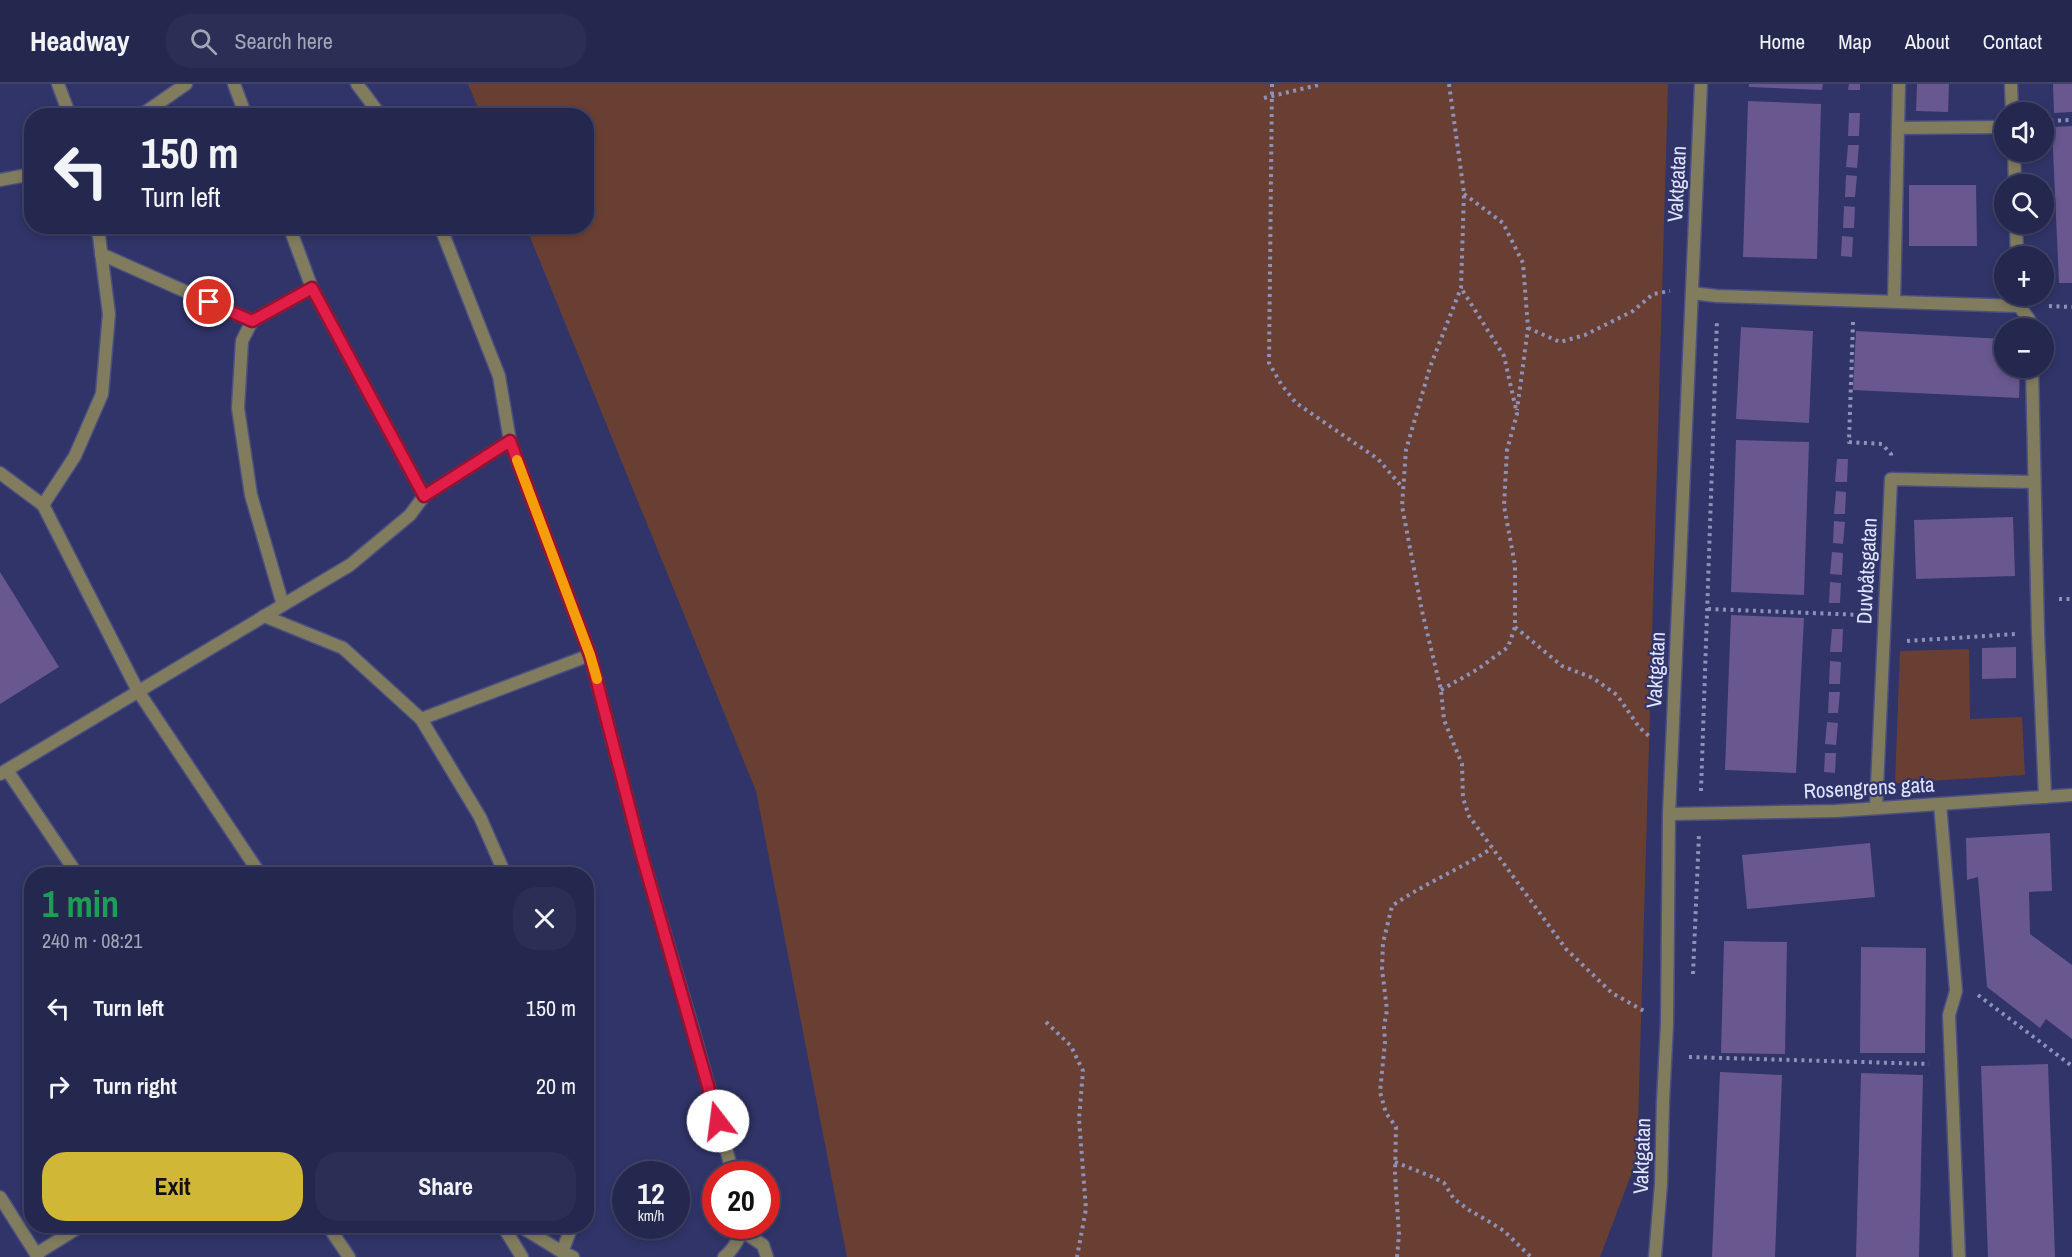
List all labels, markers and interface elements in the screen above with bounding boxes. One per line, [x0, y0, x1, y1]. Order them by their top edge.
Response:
search box [166, 14, 586, 68]
text: Headway [30, 22, 130, 60]
icon: search [187, 25, 220, 58]
text: Search here [235, 26, 333, 56]
text: Home [1759, 27, 1805, 56]
text: Map [1838, 27, 1872, 56]
text: About [1905, 27, 1950, 56]
text: Contact [1983, 27, 2042, 56]
map controls [1994, 102, 2054, 378]
button: sound [1994, 102, 2054, 162]
text: 150 m [141, 125, 239, 181]
icon: left [42, 132, 120, 210]
street label: Vaktgatan [1660, 145, 1693, 223]
button: search [1994, 174, 2054, 234]
text: Turn left [141, 179, 220, 215]
button: + [1994, 246, 2054, 306]
pin [183, 276, 234, 327]
icon: arrive [192, 285, 225, 318]
button: − [1994, 318, 2054, 378]
street label: Duvbåtsgatan [1849, 517, 1884, 625]
street label: Vaktgatan [1639, 631, 1672, 709]
street label: Rosengrens gata [1803, 770, 1936, 805]
text: 1 min [42, 880, 119, 928]
button: close [513, 887, 576, 950]
text: 240 m · 08:21 [42, 927, 142, 954]
icon: left [42, 992, 75, 1025]
text: Turn left [93, 993, 164, 1023]
text: 150 m [526, 993, 576, 1023]
icon: right [42, 1070, 75, 1103]
text: Turn right [93, 1071, 177, 1101]
text: 20 m [536, 1071, 576, 1101]
position arrow [686, 1089, 750, 1153]
street label: Vaktgatan [1626, 1117, 1657, 1195]
button: Exit [42, 1152, 303, 1221]
button: Share [315, 1152, 576, 1221]
speed limit sign: 20 [702, 1161, 780, 1239]
text: 12 [637, 1173, 665, 1213]
text: km/h [638, 1205, 664, 1226]

